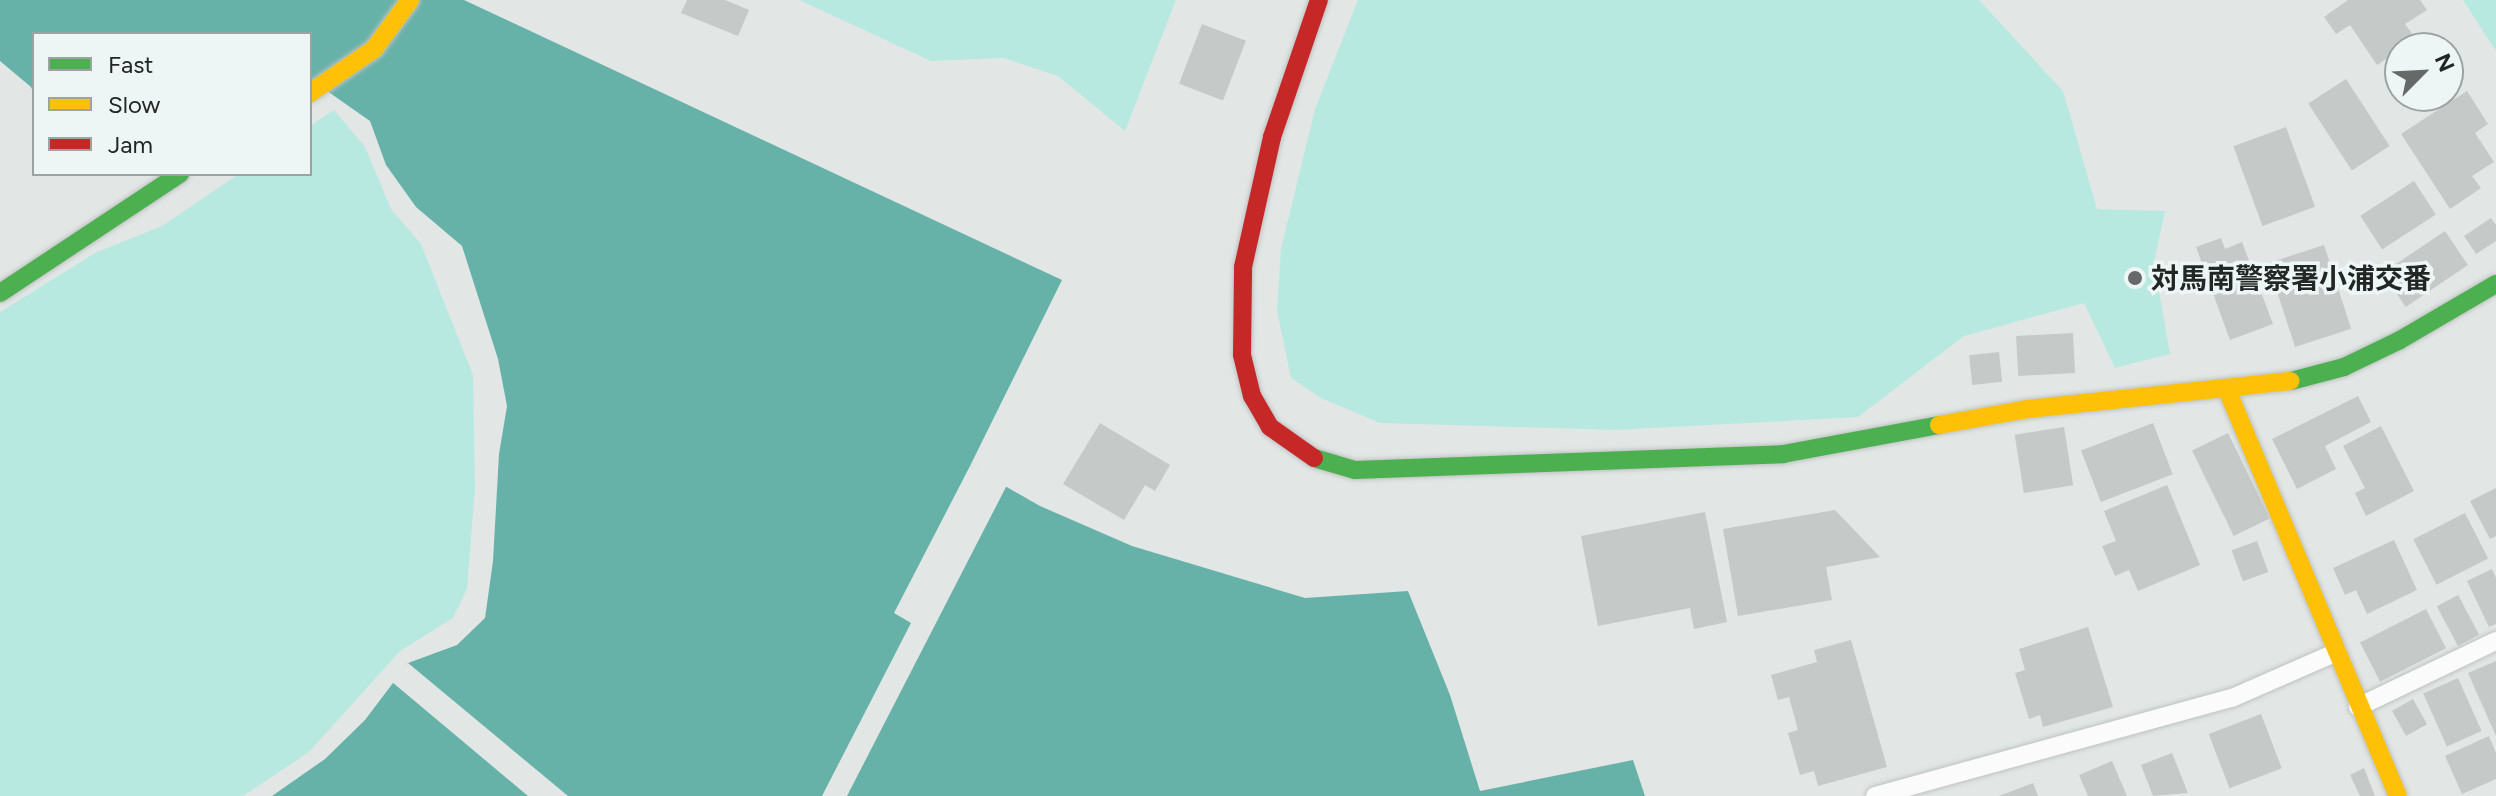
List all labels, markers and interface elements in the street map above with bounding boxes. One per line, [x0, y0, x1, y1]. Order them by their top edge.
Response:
legend [32, 32, 312, 176]
north arrow [2384, 32, 2464, 112]
text: Fast [108, 50, 153, 79]
text: N [2429, 50, 2460, 76]
text: Slow [108, 90, 160, 119]
text: Jam [108, 130, 153, 159]
place label: 対馬南警察署小浦交番 [2151, 261, 2431, 295]
marker: 対馬南警察署小浦交番 [2126, 269, 2144, 287]

